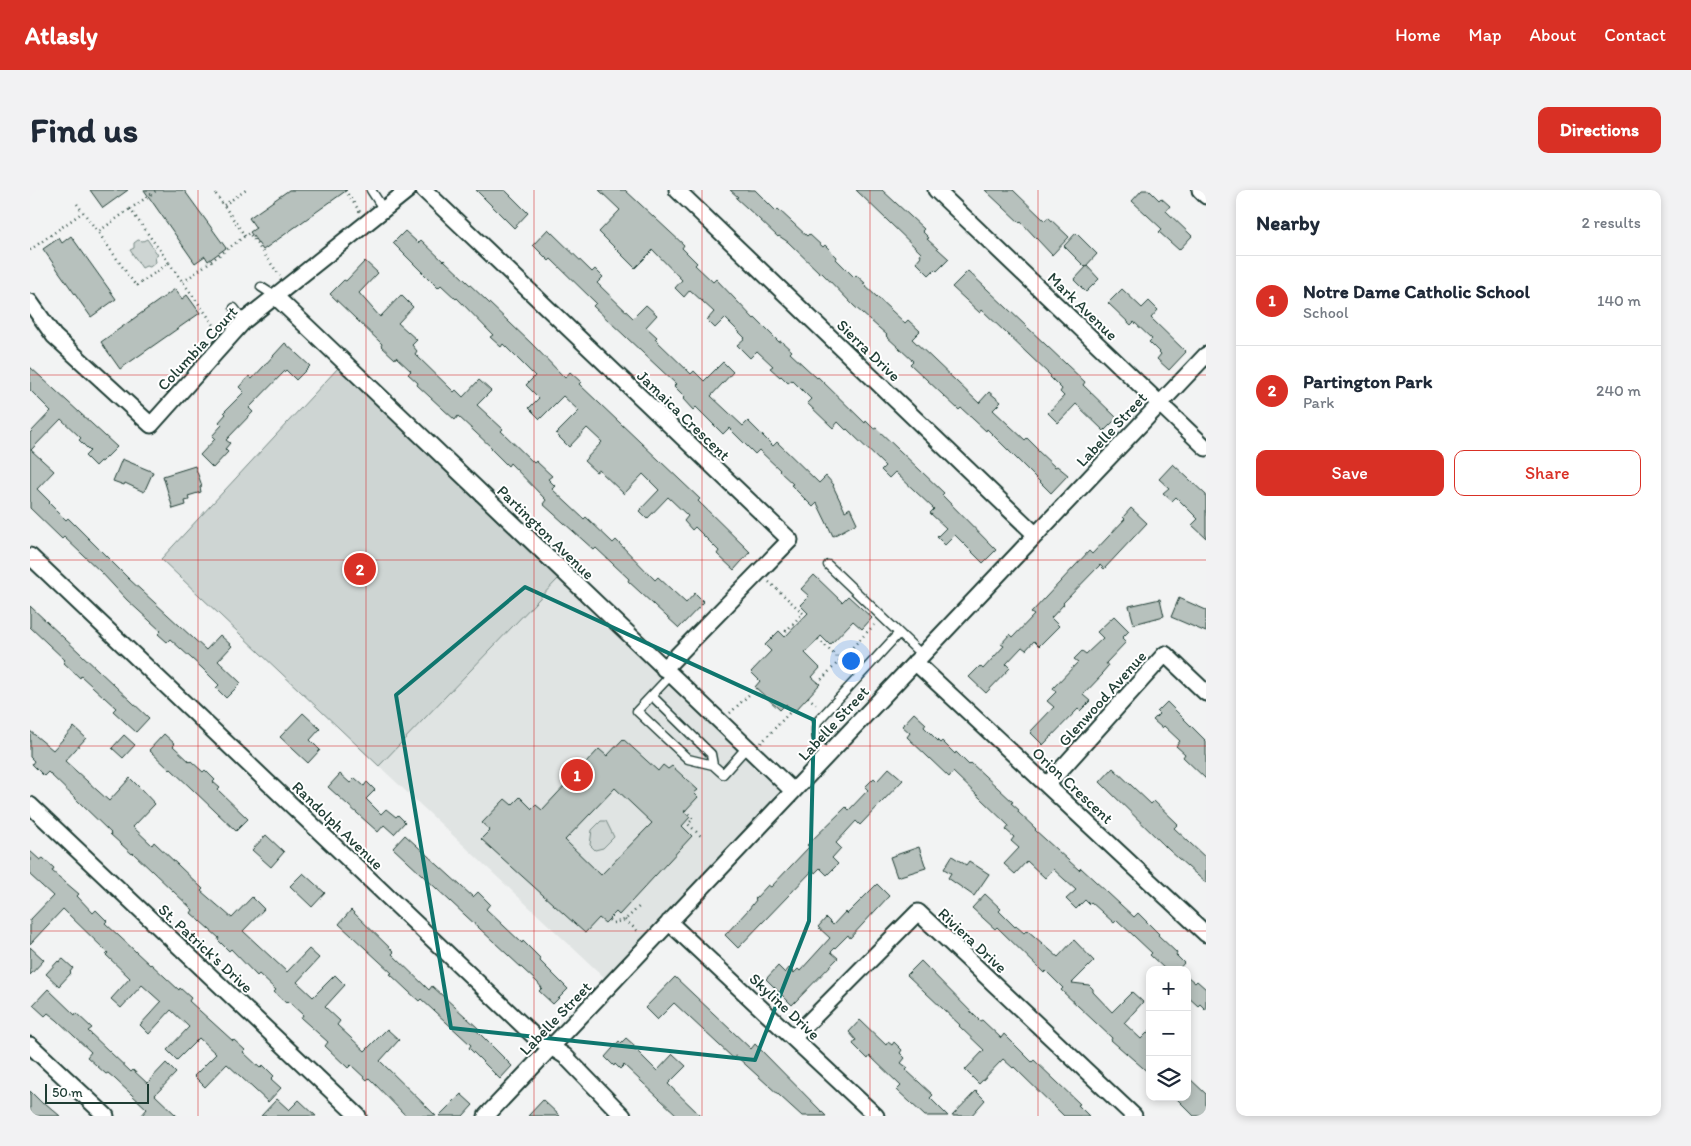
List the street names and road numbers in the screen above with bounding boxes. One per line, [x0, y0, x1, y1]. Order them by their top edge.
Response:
street label: Mark Avenue [1044, 268, 1122, 344]
street label: Columbia Court [153, 302, 241, 395]
street label: Sierra Drive [833, 315, 904, 385]
street label: Jamaica Crescent [633, 366, 734, 465]
street label: Labelle Street [1072, 388, 1151, 471]
street label: Partington Avenue [493, 481, 598, 584]
street label: Glenwood Avenue [1054, 646, 1150, 750]
street label: Labelle Street [794, 682, 873, 765]
street label: Orion Crescent [1028, 743, 1117, 828]
street label: Randolph Avenue [288, 777, 387, 874]
street label: St. Patrick's Drive [155, 900, 257, 997]
street label: Riviera Drive [934, 904, 1011, 977]
street label: Skyline Drive [745, 969, 824, 1044]
street label: Labelle Street [516, 978, 595, 1059]

